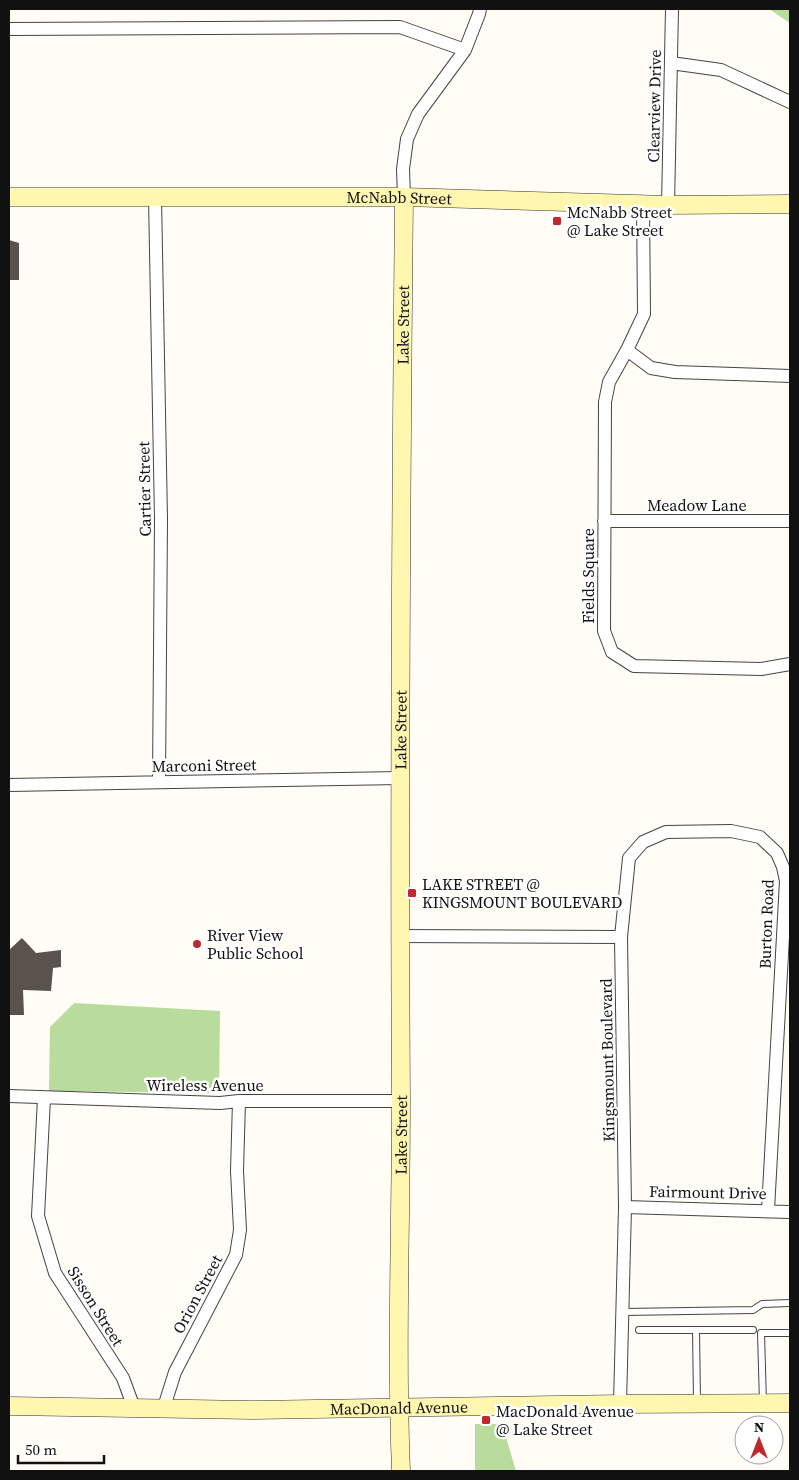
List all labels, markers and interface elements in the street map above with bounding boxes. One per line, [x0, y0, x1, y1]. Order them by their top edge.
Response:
street label: Clearview Drive [642, 49, 666, 163]
street label: McNabb Street [346, 186, 453, 209]
place label: McNabb Street @ Lake Street [567, 201, 673, 241]
marker: McNabb Street @ Lake Street [551, 215, 563, 227]
street label: Lake Street [391, 284, 414, 365]
street label: Cartier Street [132, 440, 156, 537]
street label: Meadow Lane [647, 494, 747, 516]
street label: Fields Square [577, 528, 599, 624]
street label: Lake Street [389, 689, 411, 770]
street label: Marconi Street [151, 753, 257, 777]
place label: LAKE STREET @ KINGSMOUNT BOULEVARD [422, 873, 622, 913]
street label: Burton Road [753, 879, 779, 969]
marker: LAKE STREET @ KINGSMOUNT BOULEVARD [406, 887, 418, 899]
place label: River View Public School [207, 924, 304, 964]
marker: River View Public School [191, 938, 203, 950]
street label: Kingsmount Boulevard [595, 978, 619, 1142]
street label: Wireless Avenue [146, 1074, 264, 1096]
street label: Lake Street [390, 1094, 412, 1175]
street label: Fairmount Drive [649, 1180, 767, 1204]
street label: Orion Street [167, 1250, 227, 1337]
street label: Sisson Street [63, 1262, 130, 1351]
street label: MacDonald Avenue [330, 1395, 468, 1420]
place label: MacDonald Avenue @ Lake Street [496, 1400, 634, 1440]
marker: MacDonald Avenue @ Lake Street [480, 1414, 492, 1426]
north arrow [734, 1415, 784, 1465]
text: N [754, 1417, 764, 1437]
scale bar [18, 1432, 104, 1464]
text: 50 m [25, 1439, 57, 1460]

